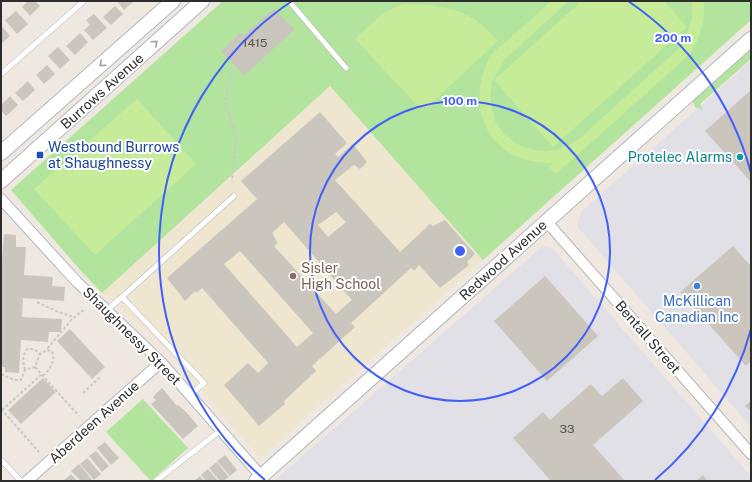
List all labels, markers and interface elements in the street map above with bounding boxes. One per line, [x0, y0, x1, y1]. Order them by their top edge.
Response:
text: 200 m [655, 31, 691, 45]
house number: 1415 [243, 36, 268, 50]
one-way arrow [150, 40, 158, 48]
street label: Burrows Avenue [57, 50, 147, 132]
one-way arrow [99, 59, 107, 67]
text: 100 m [443, 94, 477, 108]
place label: Westbound Burrows at Shaughnessy [48, 139, 179, 171]
place label: Protelec Alarms [628, 149, 732, 165]
marker: Westbound Burrows at Shaughnessy [35, 150, 45, 160]
marker: Protelec Alarms [735, 152, 745, 162]
street label: Redwood Avenue [456, 217, 550, 303]
centre of rings [453, 244, 467, 258]
place label: Sisler High School [301, 260, 380, 292]
marker: Sisler High School [288, 271, 298, 281]
marker: McKillican Canadian Inc [692, 281, 702, 291]
street label: Shaughnessy Street [80, 284, 184, 388]
place label: McKillican Canadian Inc [655, 293, 739, 325]
street label: Bentall Street [612, 297, 684, 377]
street label: Aberdeen Avenue [46, 377, 142, 467]
house number: 33 [559, 422, 575, 436]

